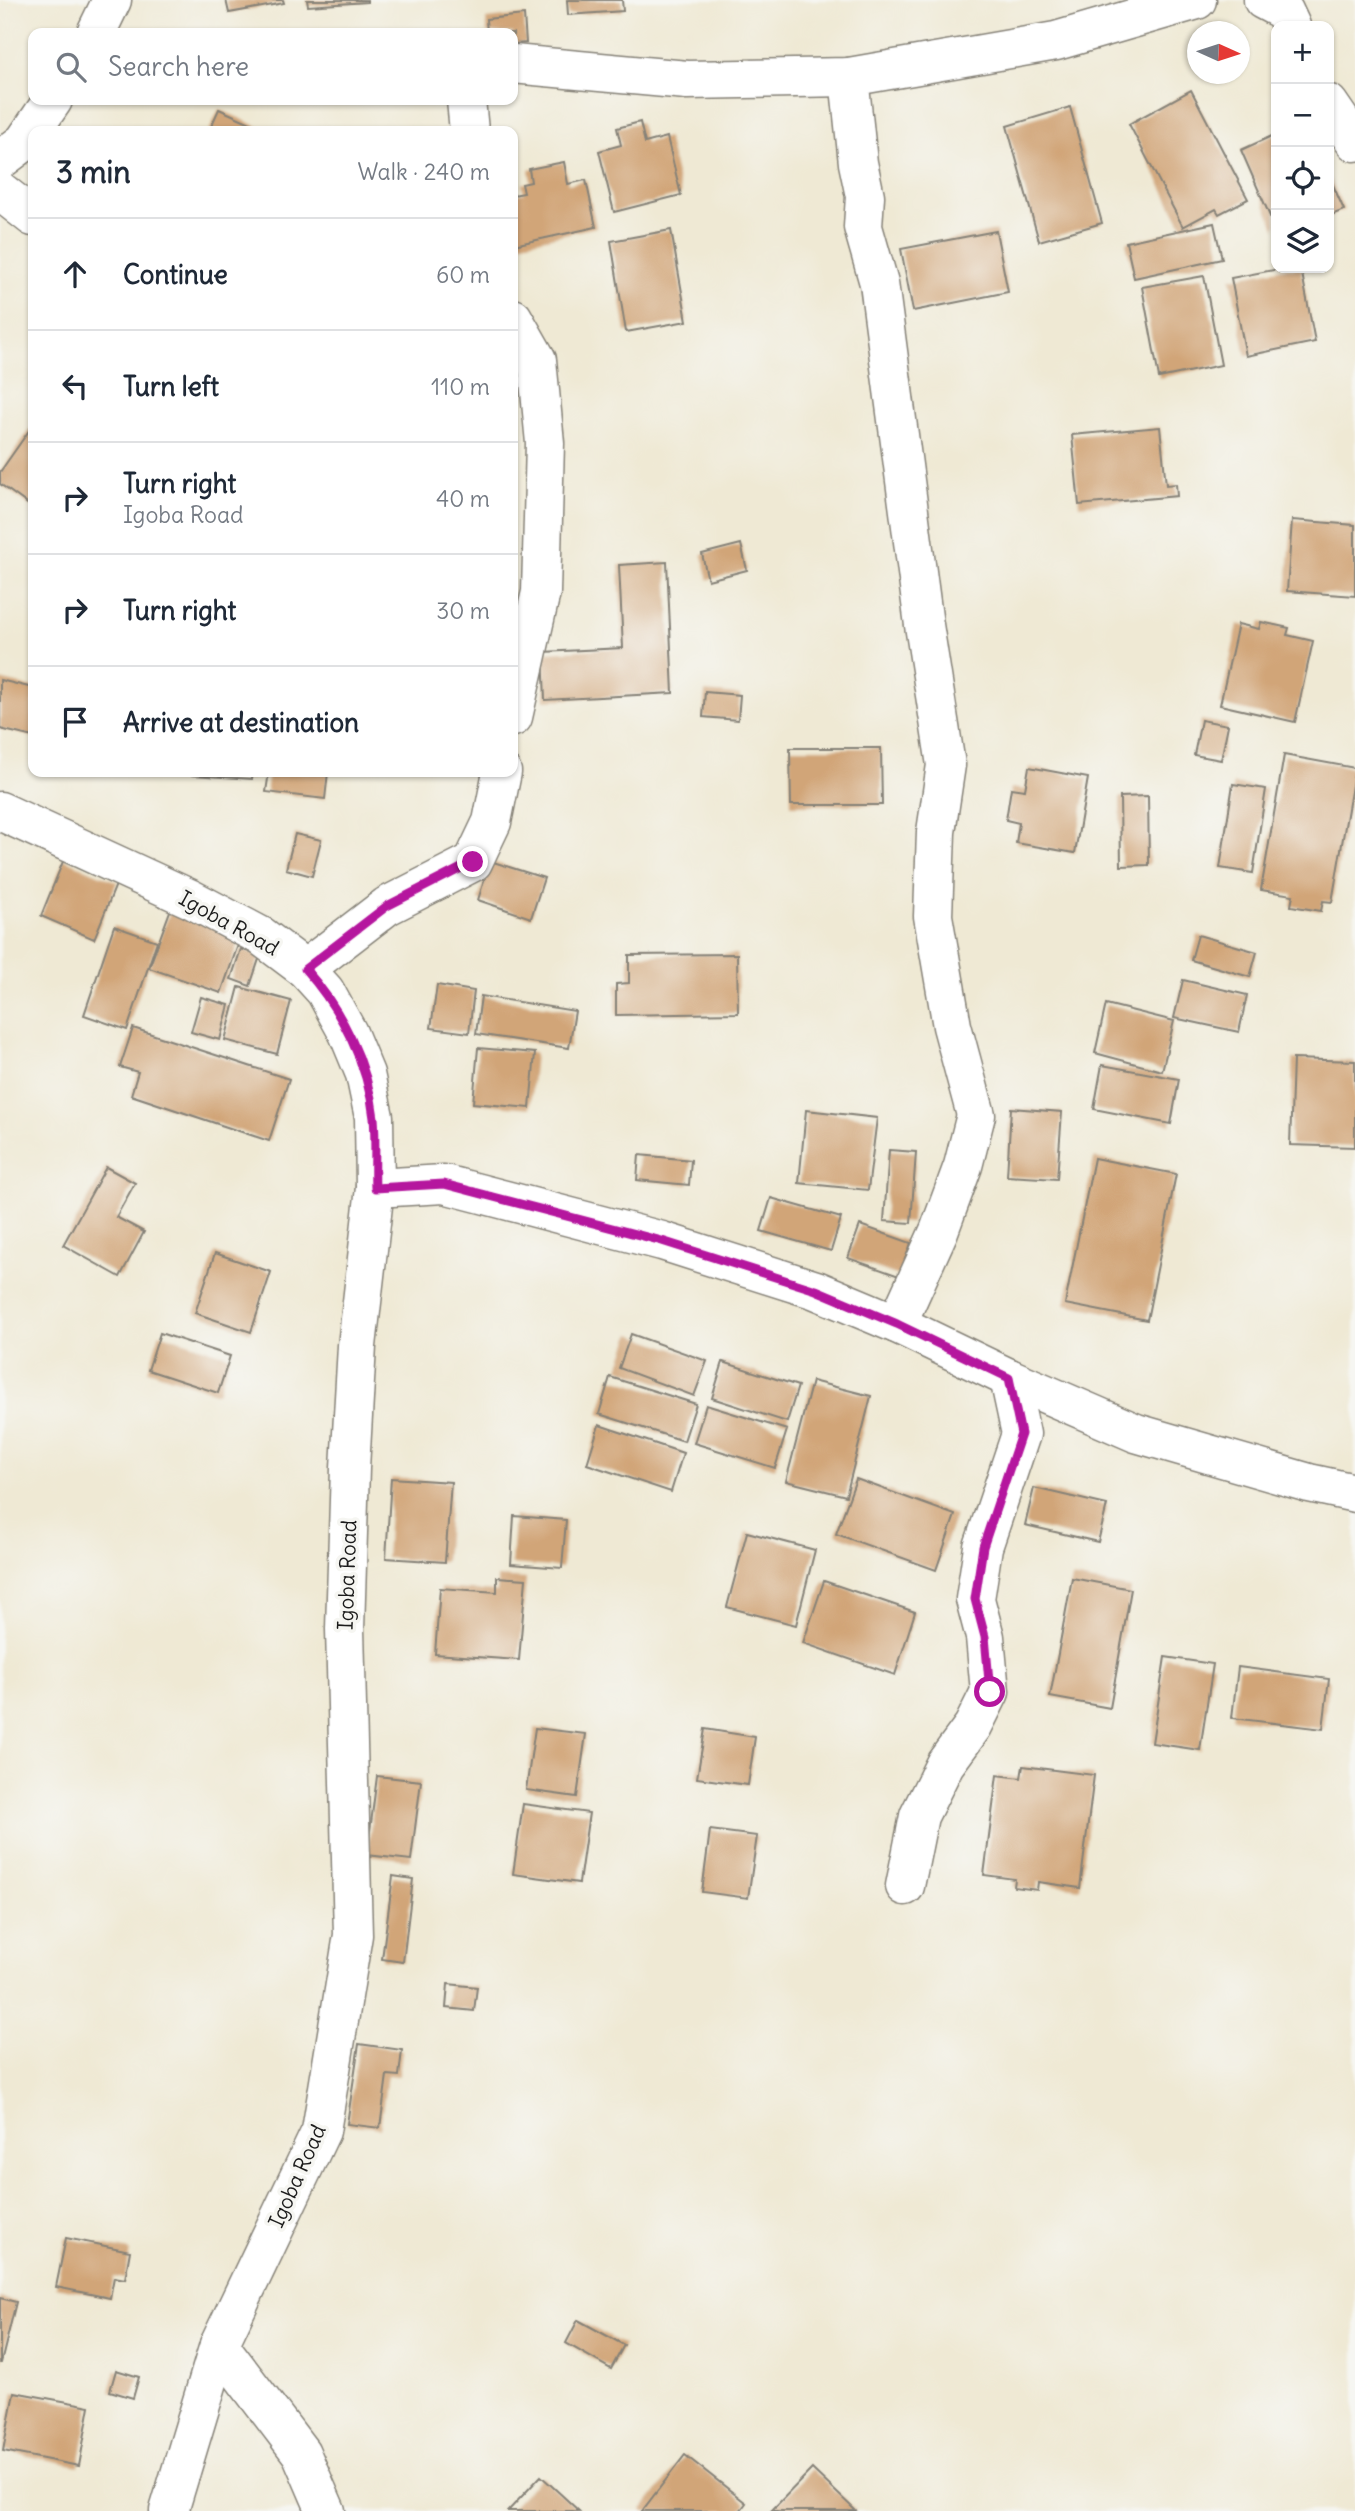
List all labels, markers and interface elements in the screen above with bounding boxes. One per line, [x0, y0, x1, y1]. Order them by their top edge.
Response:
north arrow [1187, 21, 1250, 84]
map controls [1271, 21, 1334, 273]
button: + [1271, 21, 1334, 84]
search box [28, 28, 518, 105]
icon: search [52, 48, 90, 86]
text: Search here [108, 50, 249, 83]
button: − [1271, 84, 1334, 147]
button: locate [1271, 147, 1334, 210]
text: 3 min [56, 153, 131, 191]
text: Walk · 240 m [357, 157, 490, 186]
button: layers [1271, 210, 1334, 273]
icon: ahead [56, 255, 94, 293]
text: Continue [123, 258, 228, 291]
text: 60 m [436, 260, 490, 289]
icon: left [56, 367, 94, 405]
text: Turn left [123, 370, 219, 403]
text: 110 m [431, 372, 490, 401]
text: Turn right [123, 467, 236, 500]
icon: right [56, 479, 94, 517]
text: 40 m [436, 484, 490, 513]
text: Igoba Road [123, 500, 244, 529]
icon: right [56, 591, 94, 629]
text: Turn right [123, 594, 236, 627]
text: 30 m [436, 596, 490, 625]
icon: arrive [56, 703, 94, 741]
text: Arrive at destination [123, 706, 359, 739]
route end [457, 846, 488, 877]
street label: Igoba Road [174, 885, 284, 961]
street label: Igoba Road [332, 1520, 362, 1630]
route start [974, 1676, 1005, 1707]
street label: Igoba Road [262, 2120, 332, 2232]

